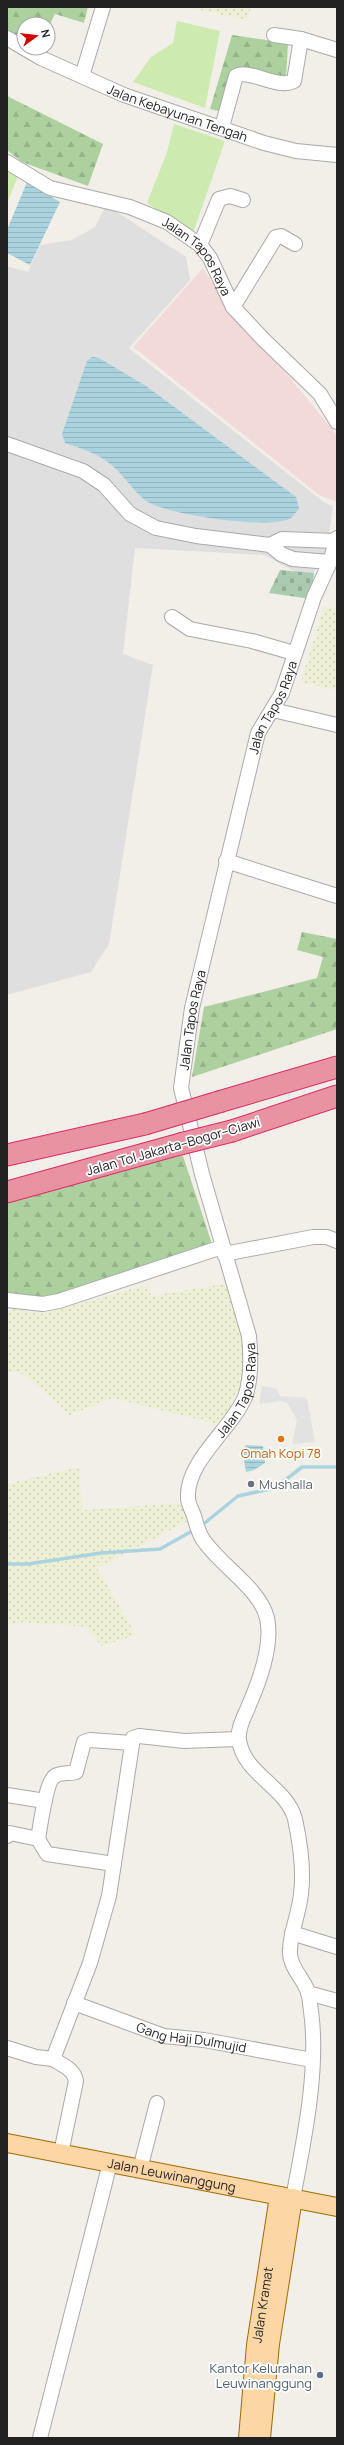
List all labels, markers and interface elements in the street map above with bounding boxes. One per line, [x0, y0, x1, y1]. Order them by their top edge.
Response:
north arrow [16, 16, 56, 56]
text: N [38, 28, 54, 39]
street label: Jalan Kebayunan Tengah [104, 80, 250, 146]
street label: Jalan Tapos Raya [160, 212, 235, 299]
street label: Jalan Tapos Raya [244, 658, 301, 756]
street label: Jalan Tapos Raya [175, 968, 210, 1071]
street label: Jalan Tol Jakarta–Bogor–Ciawi [84, 1113, 262, 1179]
street label: Jalan Tapos Raya [212, 1342, 260, 1441]
marker: Omah Kopi 78 [276, 1434, 286, 1444]
place label: Omah Kopi 78 [241, 1444, 321, 1462]
place label: Mushalla [259, 1475, 313, 1493]
marker: Mushalla [246, 1479, 256, 1489]
street label: Gang Haji Dulmujid [134, 2018, 248, 2057]
street label: Jalan Leuwinanggung [106, 2154, 238, 2196]
street label: Jalan Kramat [247, 2266, 277, 2344]
place label: Kantor Kelurahan Leuwinanggung [210, 2359, 312, 2392]
marker: Kantor Kelurahan Leuwinanggung [315, 2370, 325, 2380]

